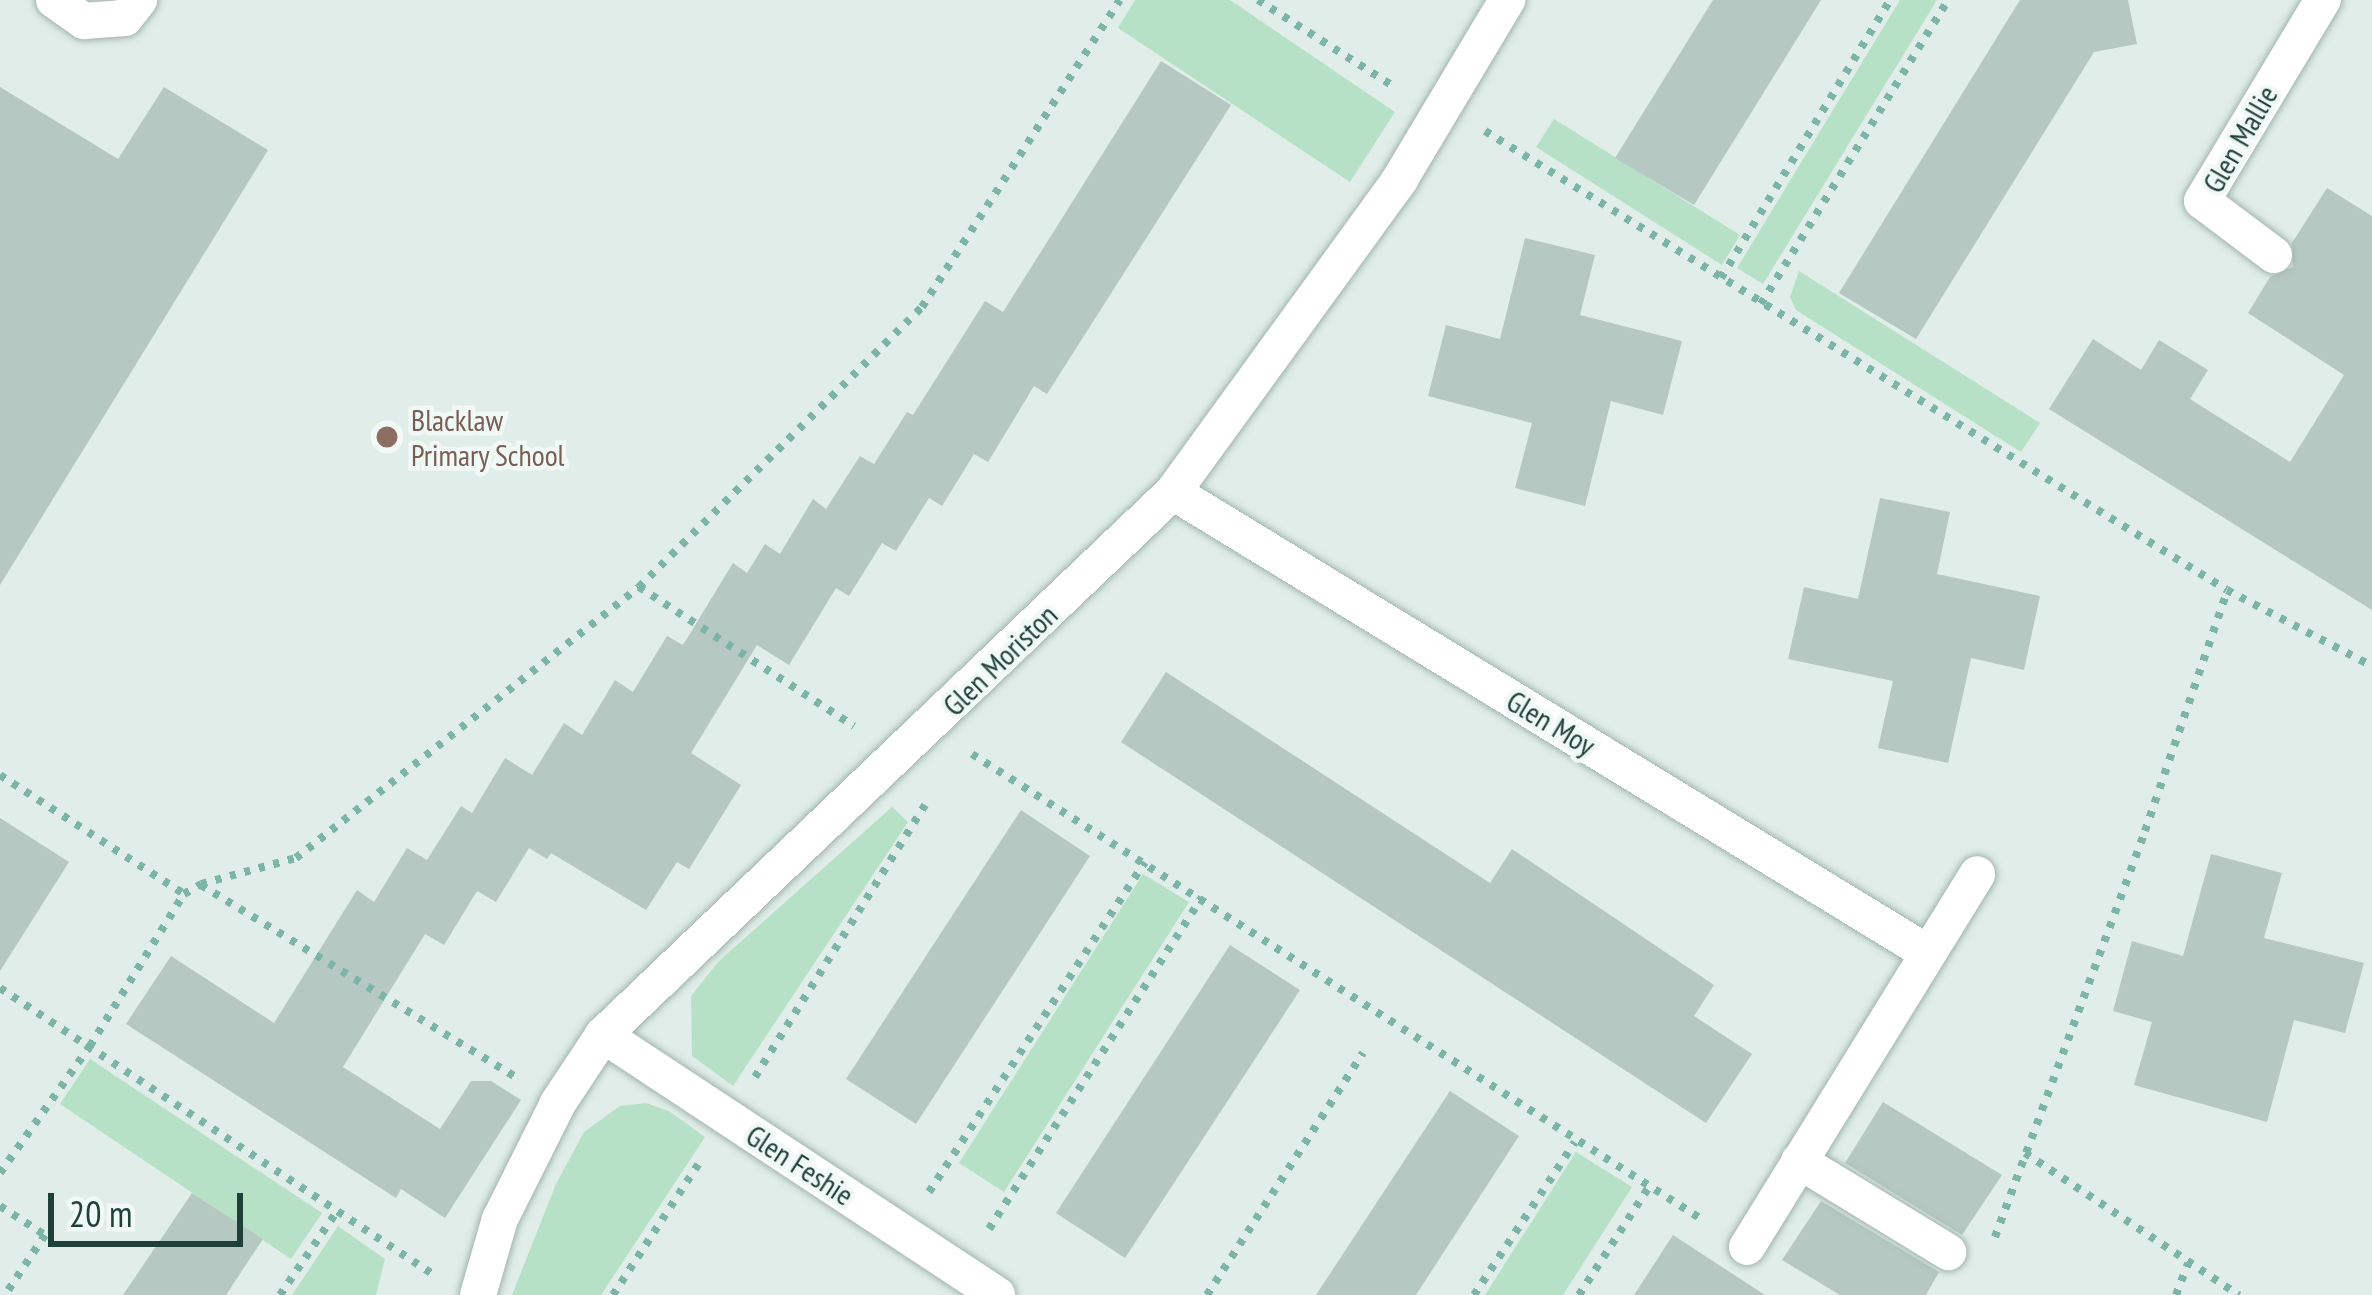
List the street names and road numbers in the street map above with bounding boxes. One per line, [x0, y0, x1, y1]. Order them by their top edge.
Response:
street label: Glen Mallie [2195, 79, 2285, 199]
street label: Glen Moriston [935, 597, 1065, 723]
street label: Glen Moy [1500, 683, 1602, 763]
street label: Glen Feshie [740, 1117, 860, 1213]

